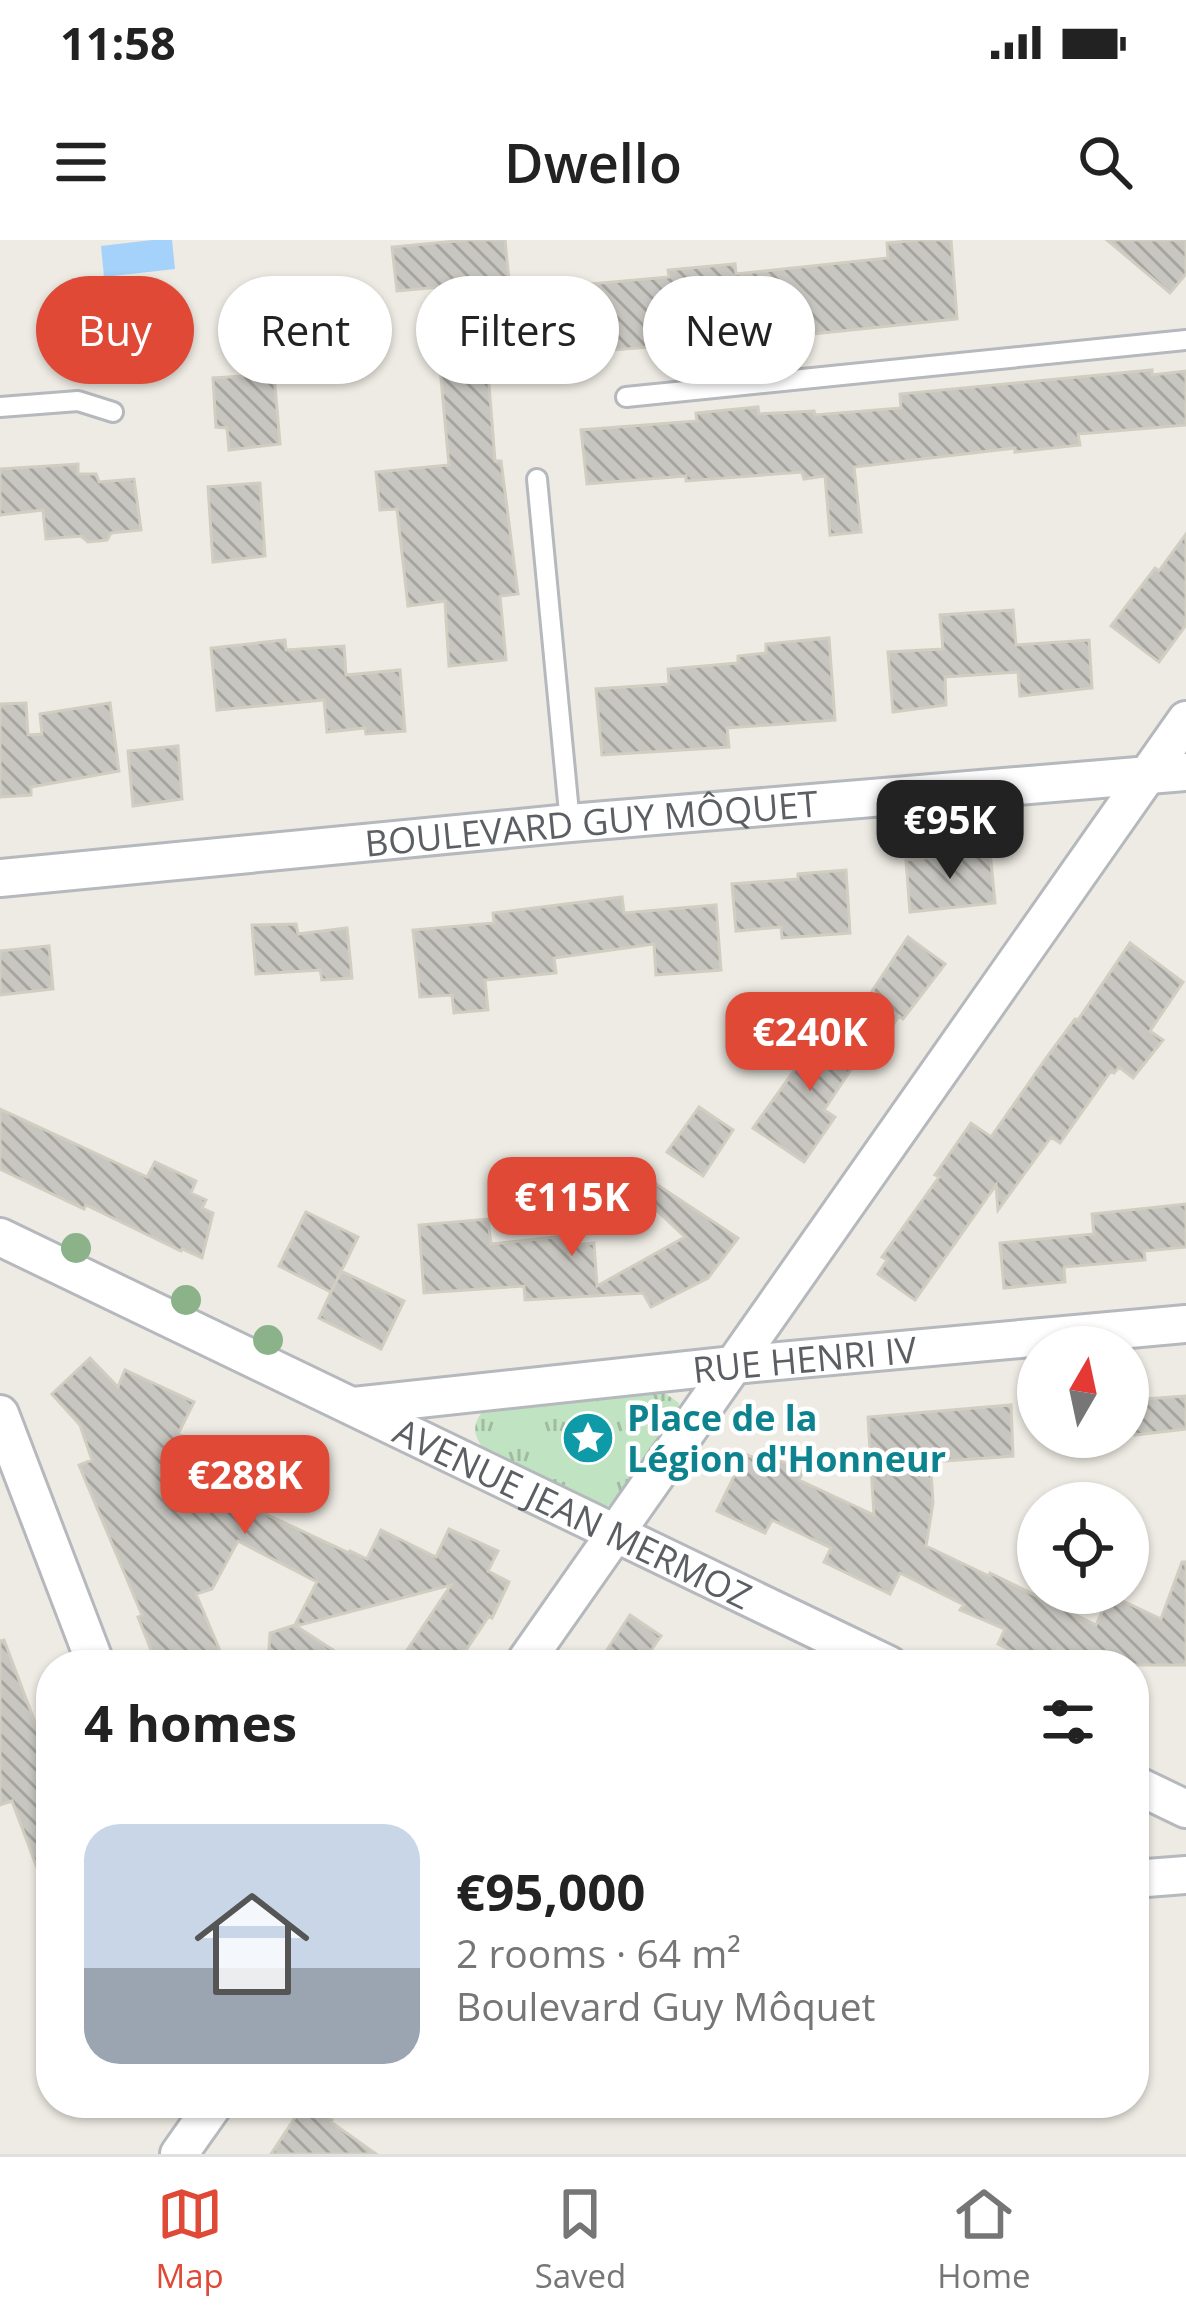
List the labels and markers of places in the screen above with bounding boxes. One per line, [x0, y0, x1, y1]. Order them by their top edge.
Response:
pin: €95K [879, 780, 1021, 882]
pin: €240K [726, 992, 894, 1094]
pin: €115K [488, 1157, 656, 1259]
place label: Place de la Légion d'Honneur [627, 1393, 946, 1483]
place icon: Place de la Légion d'Honneur [560, 1410, 616, 1466]
pin: €288K [161, 1435, 329, 1537]

